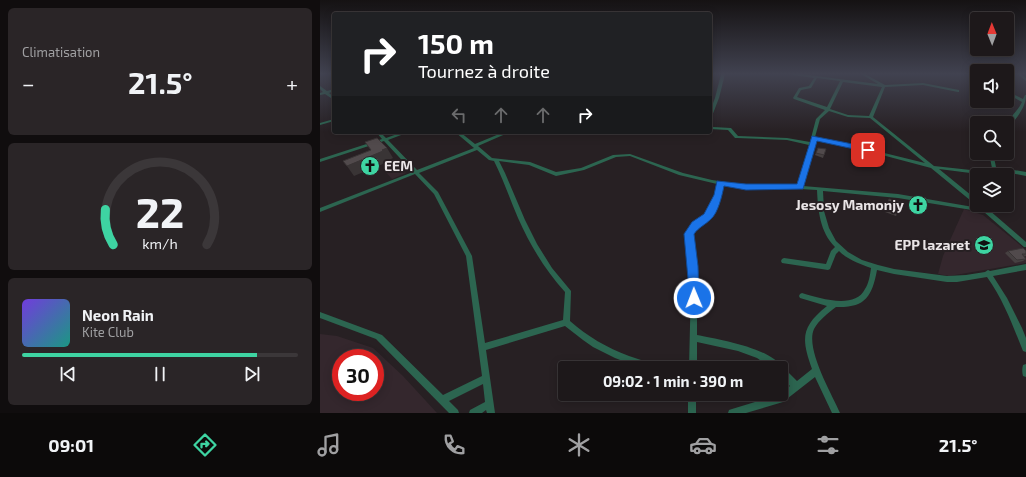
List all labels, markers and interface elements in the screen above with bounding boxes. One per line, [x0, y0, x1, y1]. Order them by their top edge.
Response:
north arrow [970, 12, 1014, 56]
map controls [970, 12, 1014, 212]
text: 150 m [418, 26, 494, 60]
icon: right [352, 28, 404, 80]
text: Climatisation [22, 44, 100, 60]
text: Tournez à droite [418, 60, 550, 82]
text: 21.5° [128, 64, 193, 100]
button: sound [970, 64, 1014, 108]
text: − [22, 70, 35, 96]
text: + [286, 70, 298, 96]
icon: left [448, 104, 470, 126]
icon: ahead [490, 104, 512, 126]
icon: ahead [532, 104, 554, 126]
icon: right [574, 104, 596, 126]
button: search [970, 116, 1014, 160]
pin [851, 133, 885, 167]
icon: arrive [857, 139, 879, 161]
church icon: EEM [359, 155, 381, 177]
place label: EEM [384, 157, 413, 174]
button: layers [970, 168, 1014, 212]
text: 22 [136, 185, 184, 235]
church icon: Jesosy Mamonjy [907, 194, 929, 216]
place label: Jesosy Mamonjy [796, 196, 904, 213]
text: km/h [142, 234, 178, 251]
school or university icon: EPP lazaret [973, 234, 995, 256]
place label: EPP lazaret [894, 236, 970, 253]
position arrow [673, 277, 715, 319]
text: Neon Rain [82, 306, 154, 324]
text: Kite Club [82, 324, 134, 340]
speed limit sign: 30 [332, 349, 384, 401]
icon: previous [57, 363, 79, 385]
icon: pause [149, 363, 171, 385]
icon: next [241, 363, 263, 385]
text: 09:02 · 1 min · 390 m [603, 372, 743, 390]
icon: directions [191, 431, 219, 459]
icon: music [315, 431, 343, 459]
icon: phone [440, 431, 468, 459]
icon: climate [565, 431, 593, 459]
icon: car [689, 431, 717, 459]
icon: filters [814, 431, 842, 459]
text: 09:01 [48, 434, 94, 456]
text: 21.5° [939, 434, 978, 456]

